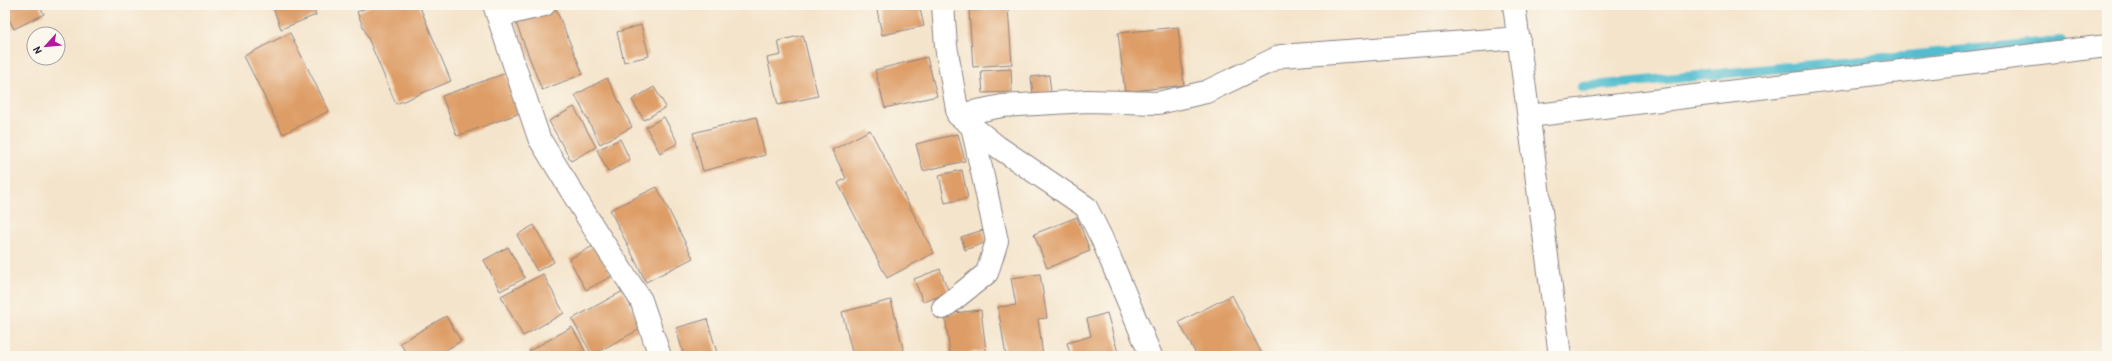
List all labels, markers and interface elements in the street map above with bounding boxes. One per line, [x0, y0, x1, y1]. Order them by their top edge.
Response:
north arrow [26, 26, 66, 66]
text: N [29, 45, 45, 56]

